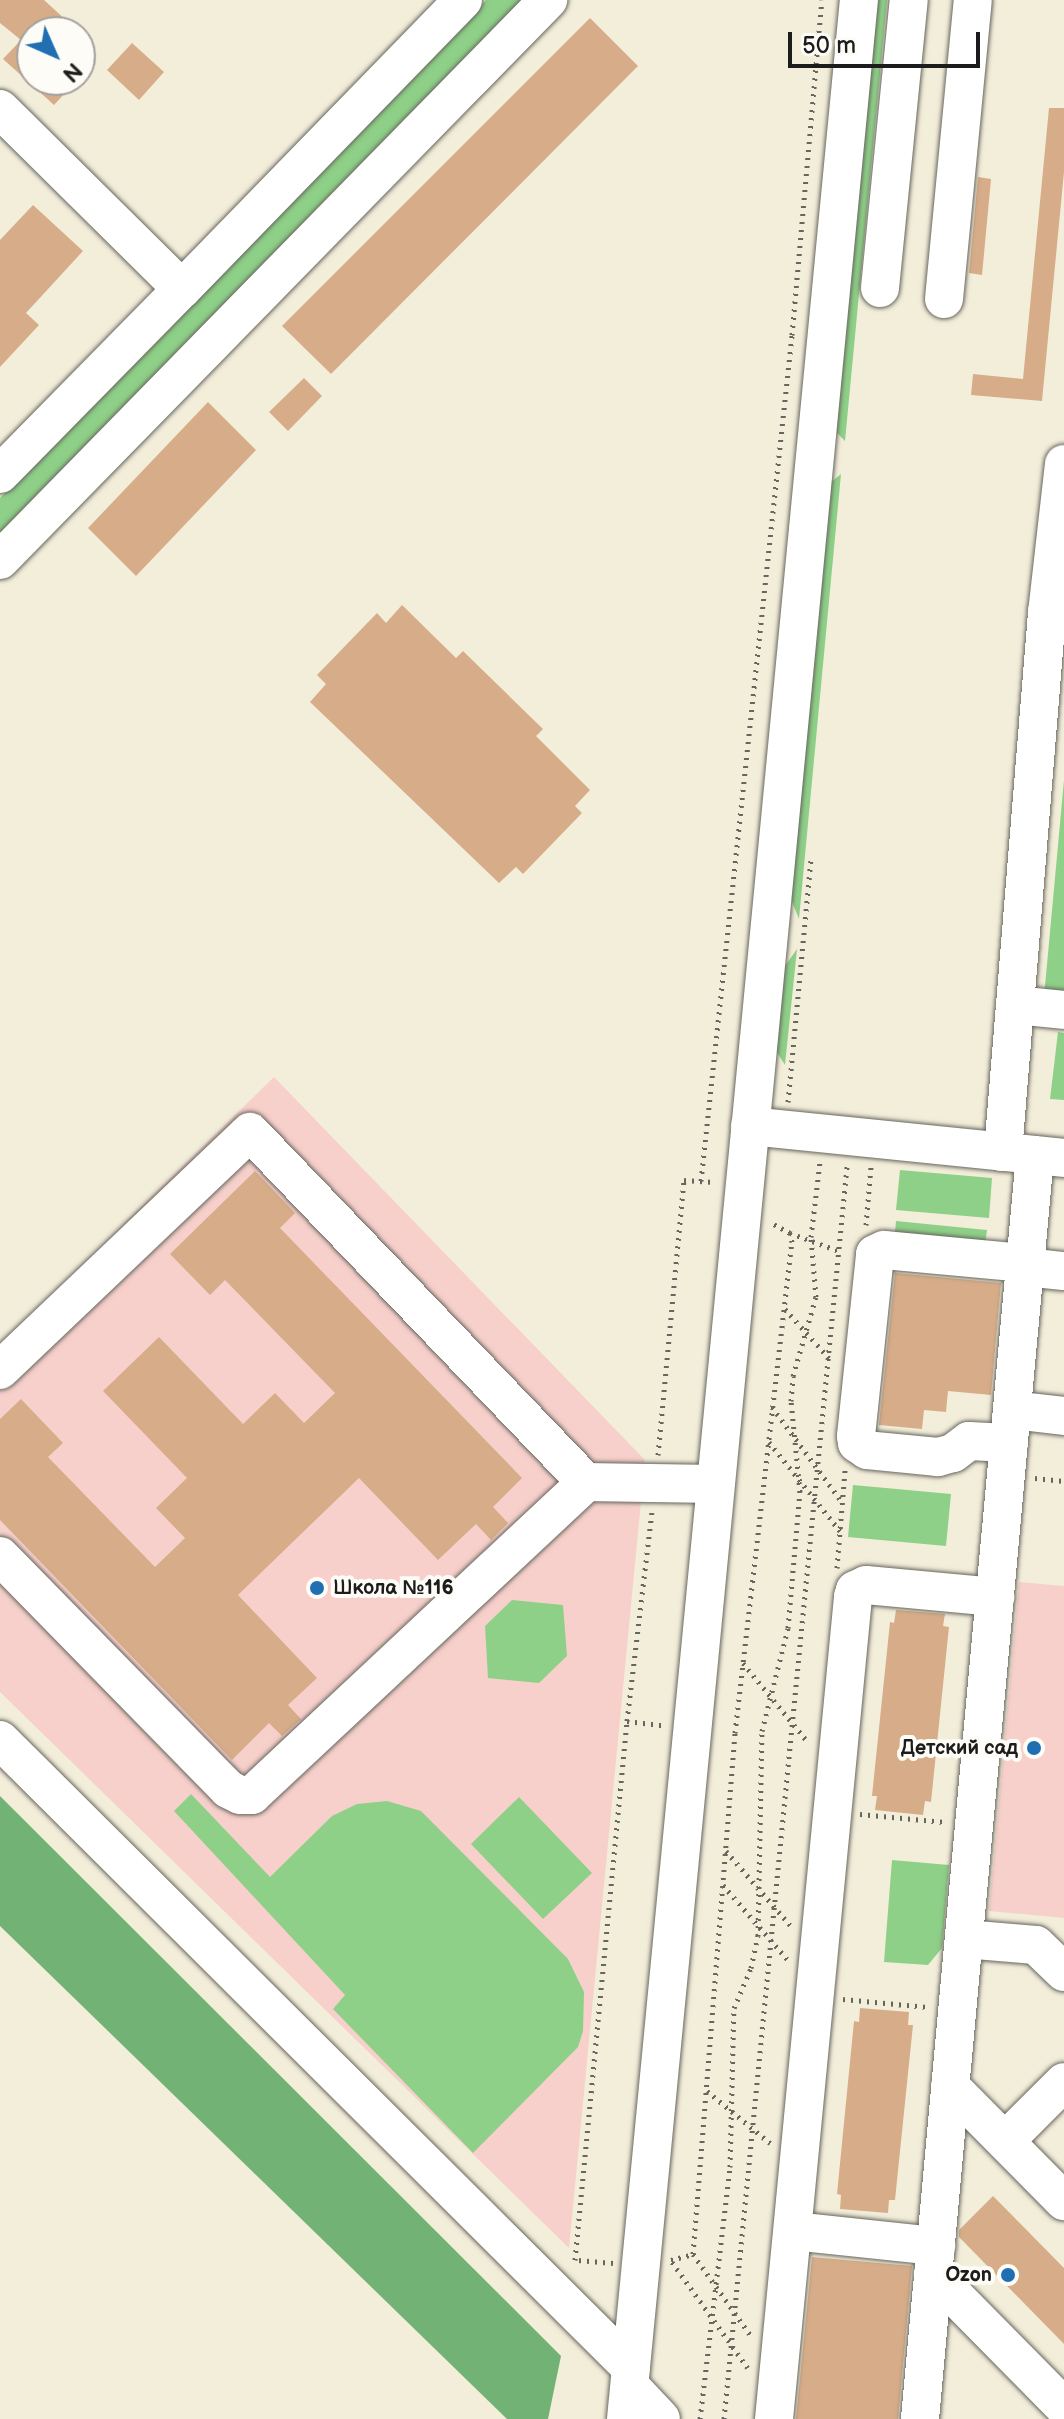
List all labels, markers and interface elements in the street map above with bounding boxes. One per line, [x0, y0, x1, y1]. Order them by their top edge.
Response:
north arrow [16, 16, 96, 96]
scale bar [792, 16, 984, 66]
text: 50 m [802, 31, 856, 60]
text: N [57, 57, 87, 87]
place label: Школа №116 [333, 1576, 454, 1600]
marker: Школа №116 [308, 1579, 326, 1597]
place label: Детский сад [901, 1736, 1018, 1760]
marker: Детский сад [1025, 1739, 1043, 1757]
place label: Ozon [945, 2263, 992, 2287]
marker: Ozon [999, 2266, 1017, 2284]

